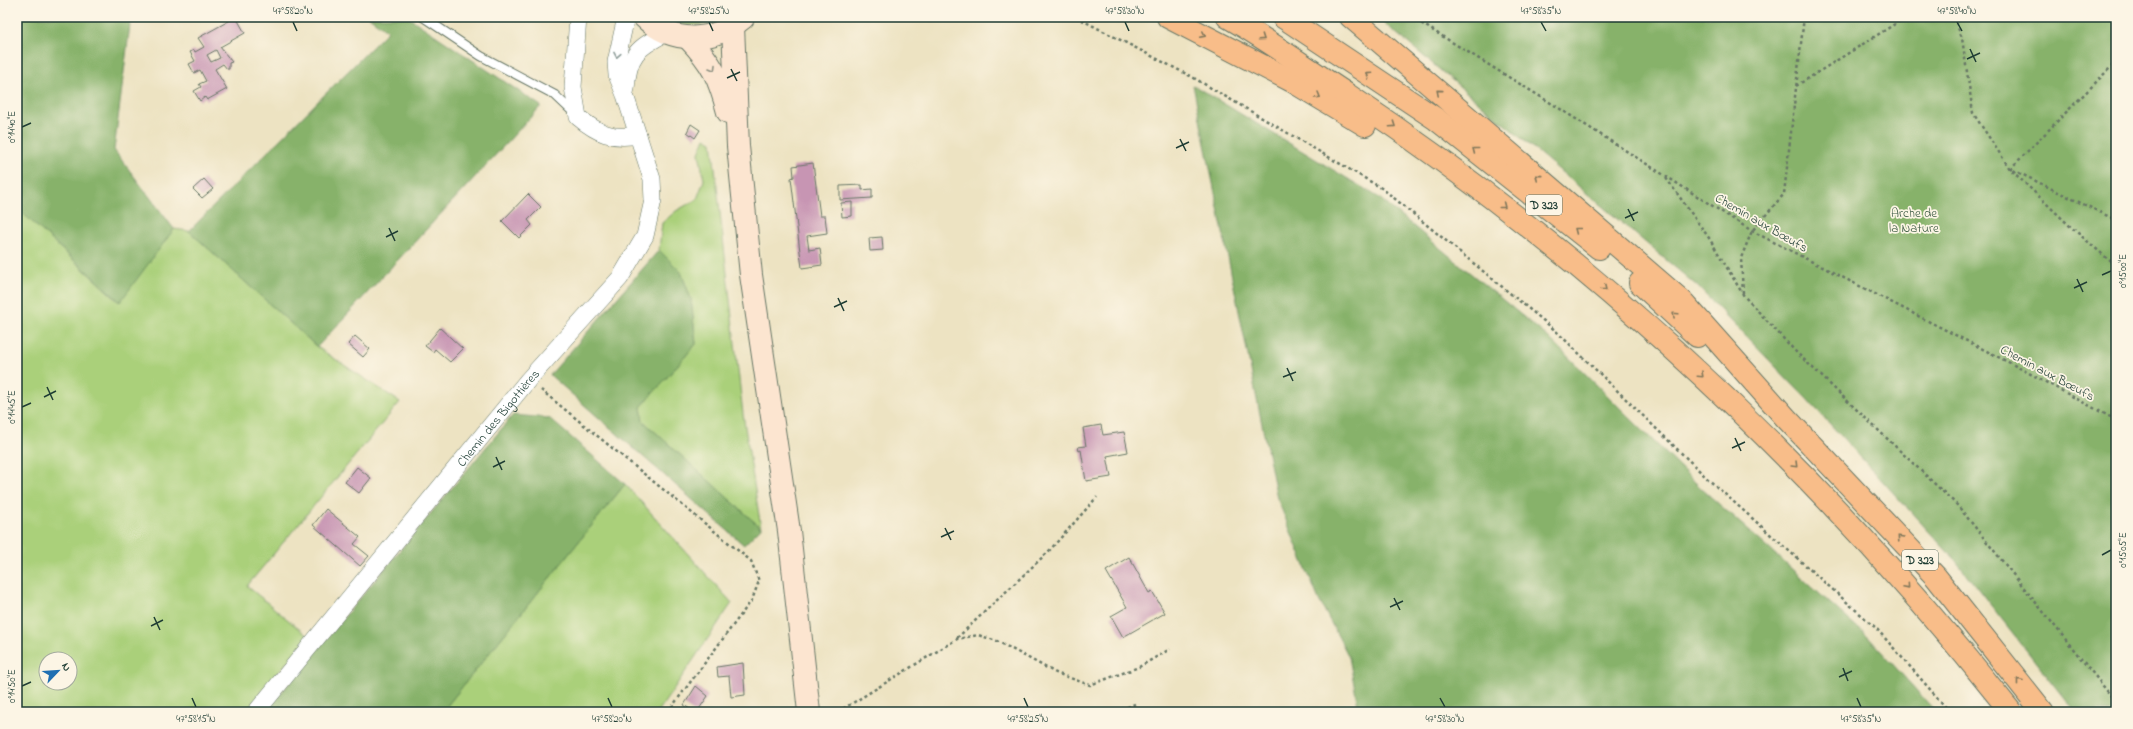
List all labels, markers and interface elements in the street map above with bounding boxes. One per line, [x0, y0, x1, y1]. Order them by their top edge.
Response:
text: 47°58'20"N [273, 4, 313, 19]
text: 47°58'25"N [688, 4, 730, 19]
text: 47°58'30"N [1106, 4, 1145, 19]
text: 47°58'35"N [1521, 4, 1561, 19]
text: 47°58'40"N [1938, 4, 1977, 19]
one-way arrow [1199, 30, 1206, 38]
one-way arrow [1257, 33, 1264, 40]
one-way arrow [613, 52, 622, 58]
one-way arrow [708, 64, 715, 71]
one-way arrow [1366, 72, 1373, 80]
one-way arrow [1436, 90, 1444, 97]
one-way arrow [1314, 91, 1321, 98]
text: 0°14'40"E [5, 111, 20, 143]
one-way arrow [1389, 120, 1396, 128]
one-way arrow [1472, 148, 1479, 155]
one-way arrow [1535, 174, 1542, 181]
street label: Chemin aux Bœufs [1711, 189, 1812, 258]
road number: D 323 [1526, 195, 1562, 215]
one-way arrow [1499, 202, 1506, 209]
park label: Arche de la Nature [1889, 204, 1939, 238]
one-way arrow [1574, 228, 1581, 235]
text: 0°15'00"E [2116, 254, 2131, 288]
one-way arrow [1600, 284, 1607, 291]
one-way arrow [1672, 313, 1680, 320]
street label: Chemin aux Bœufs [1997, 340, 2098, 406]
street label: Chemin des Bigottières [453, 365, 545, 471]
one-way arrow [1696, 370, 1704, 377]
text: 0°14'45"E [5, 390, 20, 424]
one-way arrow [1790, 460, 1798, 468]
text: 0°15'05"E [2116, 532, 2131, 568]
one-way arrow [1898, 536, 1905, 543]
road number: D 323 [1902, 550, 1938, 570]
one-way arrow [1902, 581, 1909, 588]
north arrow [38, 651, 78, 691]
text: N [57, 660, 75, 674]
text: 0°14'50"E [5, 669, 20, 703]
one-way arrow [2016, 679, 2023, 686]
text: 47°58'15"N [176, 712, 216, 727]
text: 47°58'20"N [592, 712, 632, 727]
text: 47°58'25"N [1007, 712, 1049, 727]
text: 47°58'30"N [1426, 712, 1465, 727]
text: 47°58'35"N [1841, 712, 1881, 727]

